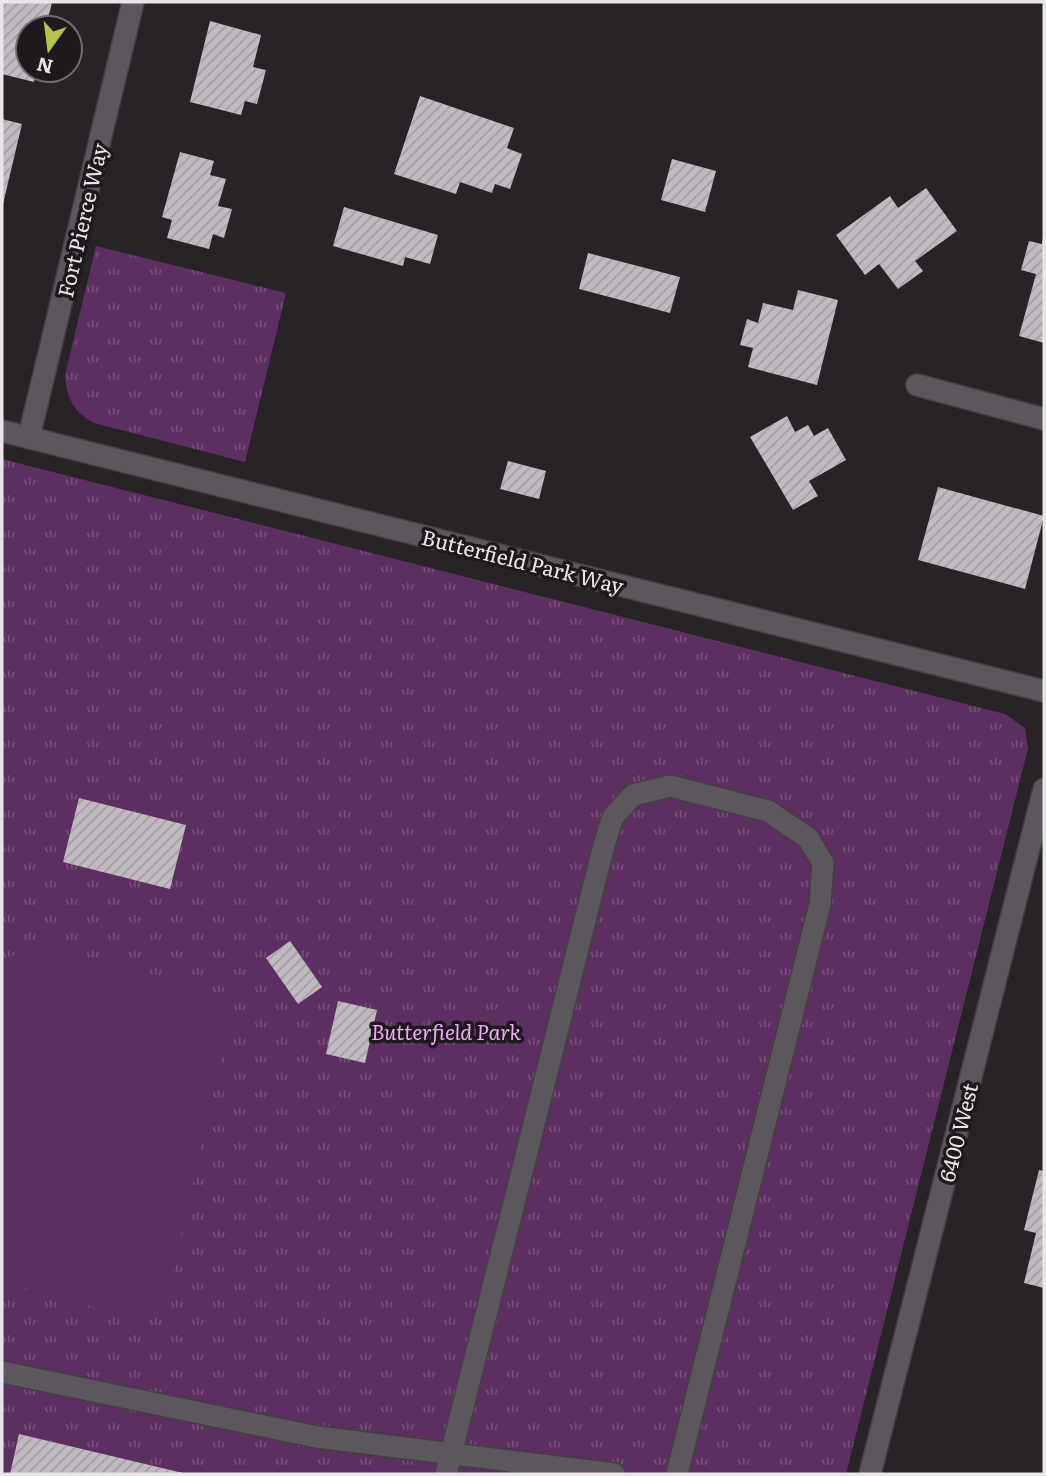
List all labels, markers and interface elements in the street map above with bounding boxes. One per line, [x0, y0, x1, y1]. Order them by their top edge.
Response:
north arrow [14, 14, 84, 84]
text: N [33, 51, 56, 82]
street label: Fort Pierce Way [48, 139, 114, 300]
street label: Butterfield Park Way [419, 520, 628, 600]
park label: Butterfield Park [371, 1015, 521, 1046]
street label: 6400 West [930, 1079, 984, 1185]

